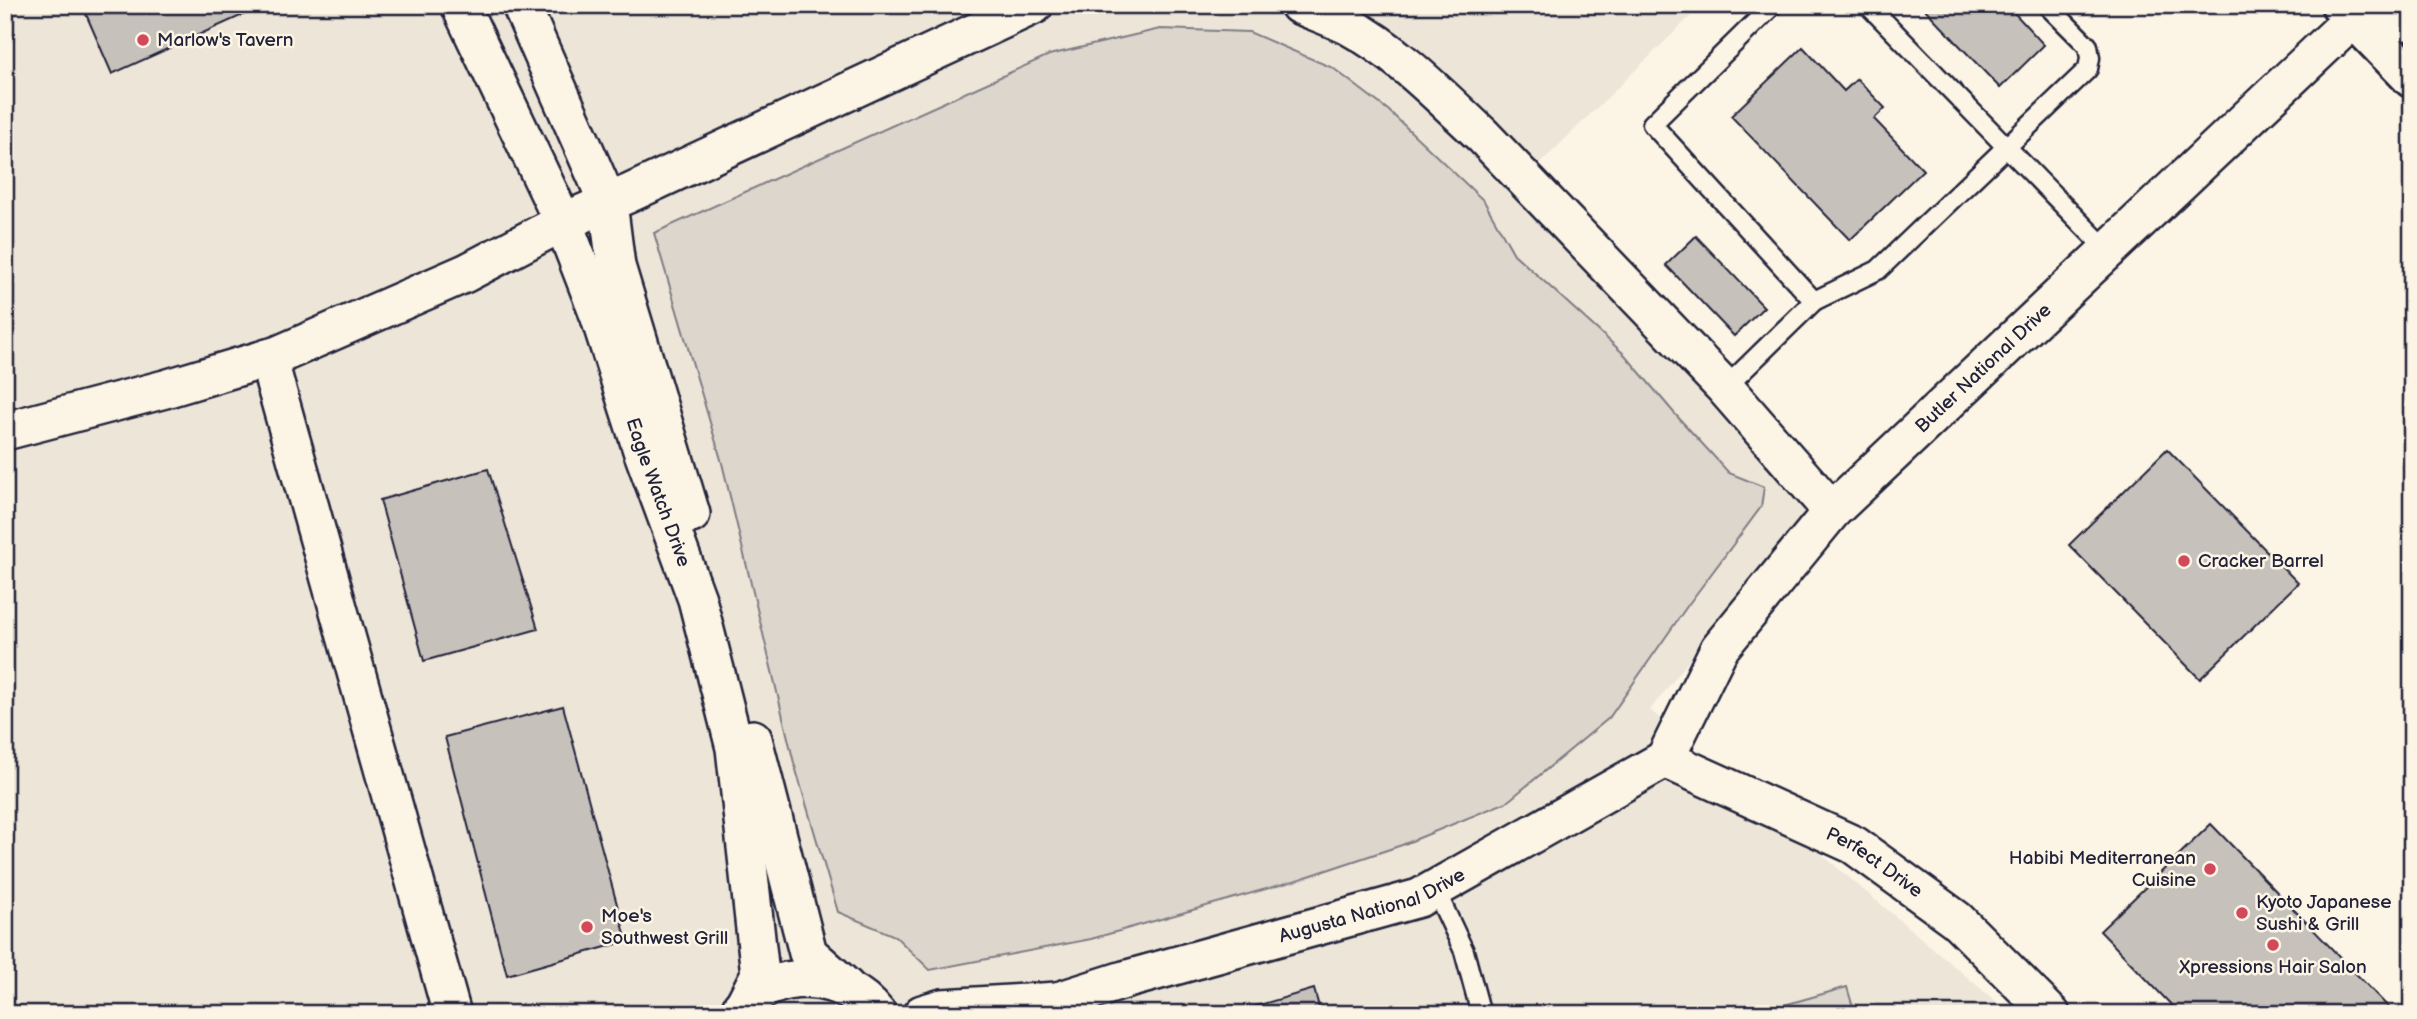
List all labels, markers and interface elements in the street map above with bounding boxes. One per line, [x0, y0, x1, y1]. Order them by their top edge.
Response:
place label: Marlow's Tavern [157, 29, 293, 52]
marker: Marlow's Tavern [135, 32, 151, 48]
street label: Butler National Drive [1910, 298, 2056, 438]
street label: Eagle Watch Drive [621, 415, 696, 570]
place label: Cracker Barrel [2198, 550, 2324, 573]
marker: Cracker Barrel [2176, 553, 2192, 569]
street label: Perfect Drive [1822, 822, 1927, 903]
place label: Habibi Mediterranean Cuisine [2009, 847, 2196, 892]
marker: Habibi Mediterranean Cuisine [2202, 861, 2218, 877]
street label: Augusta National Drive [1276, 863, 1469, 948]
place label: Kyoto Japanese Sushi & Grill [2256, 891, 2391, 936]
place label: Moe's Southwest Grill [601, 905, 728, 950]
marker: Kyoto Japanese Sushi & Grill [2234, 905, 2250, 921]
marker: Moe's Southwest Grill [579, 919, 595, 935]
marker: Xpressions Hair Salon [2265, 937, 2281, 953]
place label: Xpressions Hair Salon [2178, 956, 2367, 979]

